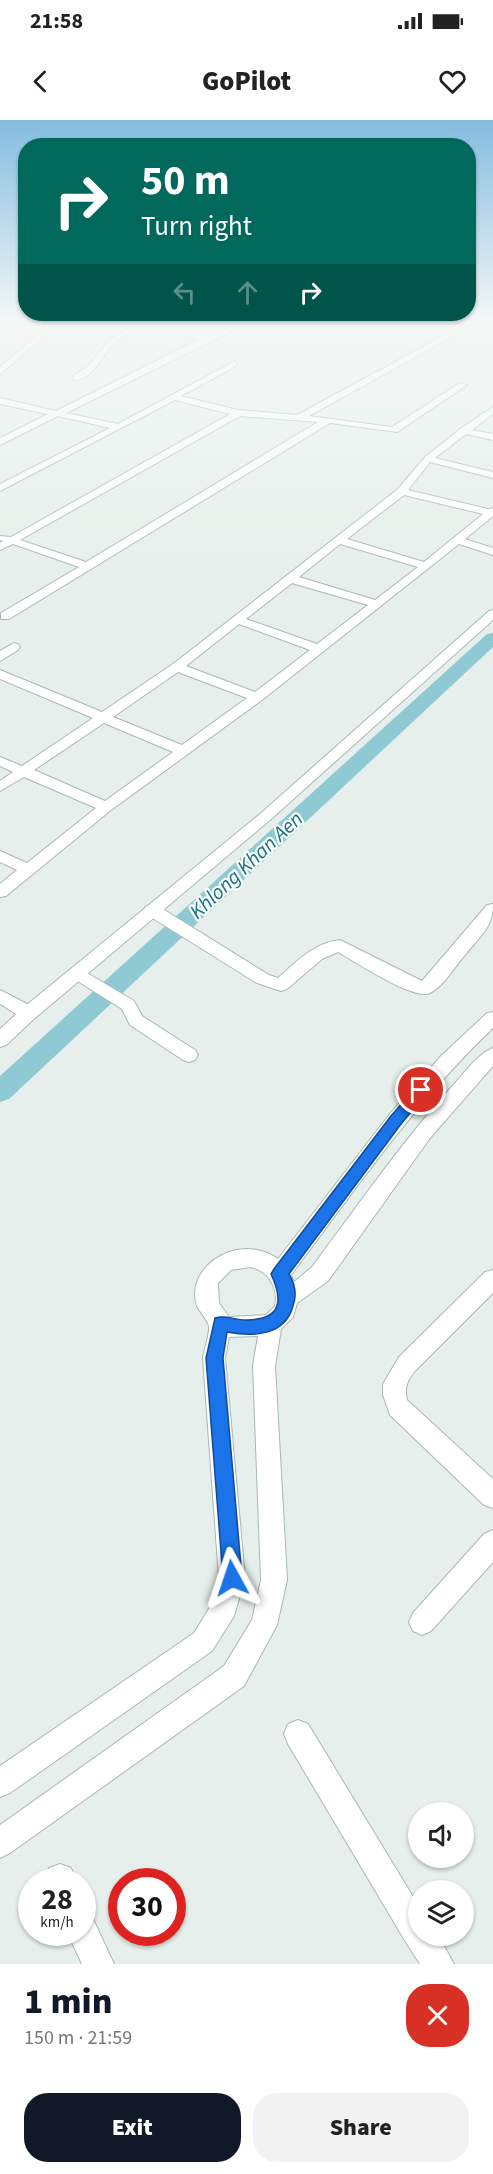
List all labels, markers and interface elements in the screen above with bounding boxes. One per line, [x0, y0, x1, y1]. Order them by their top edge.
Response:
text: 21:58 [30, 5, 83, 37]
text: GoPilot [202, 62, 291, 101]
icon: back [24, 65, 57, 98]
icon: heart [436, 65, 469, 98]
text: 50 m [141, 151, 230, 211]
icon: right [42, 162, 120, 240]
text: Turn right [141, 207, 252, 246]
icon: left [168, 276, 201, 309]
icon: ahead [231, 276, 264, 309]
icon: right [294, 276, 327, 309]
water label: Khlong Khan Aen [182, 804, 310, 926]
pin [395, 1064, 446, 1115]
icon: arrive [404, 1073, 437, 1106]
position arrow [200, 1546, 264, 1610]
map controls [408, 1802, 474, 1946]
button: sound [408, 1802, 474, 1868]
speed limit sign: 30 [108, 1868, 186, 1946]
text: 28 [41, 1878, 73, 1921]
button: layers [408, 1880, 474, 1946]
text: km/h [40, 1912, 74, 1933]
text: 1 min [24, 1976, 112, 2027]
button: close [406, 1984, 469, 2047]
text: 150 m · 21:59 [24, 2024, 132, 2052]
button: Exit [24, 2093, 241, 2162]
button: Share [253, 2093, 469, 2162]

